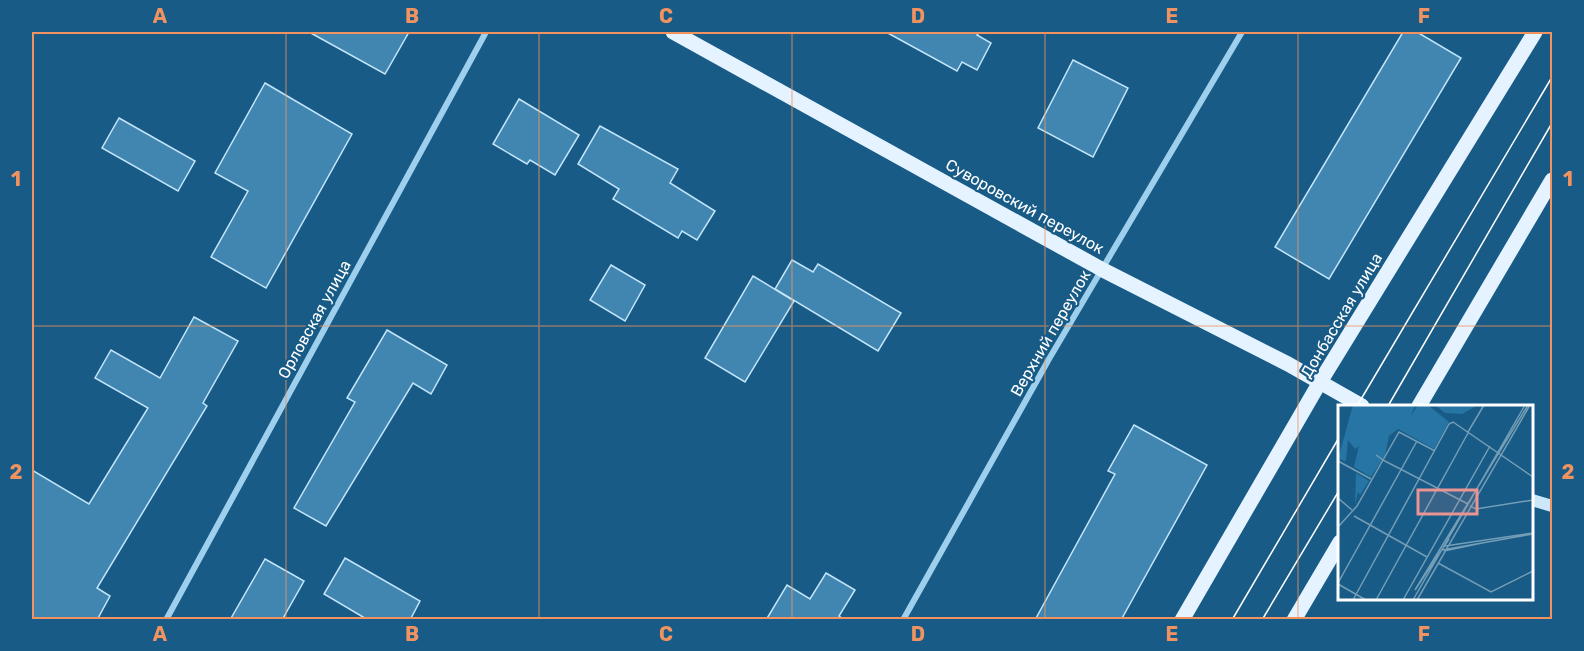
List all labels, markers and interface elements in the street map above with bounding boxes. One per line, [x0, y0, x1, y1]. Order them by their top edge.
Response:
text: A [153, 4, 168, 28]
text: B [405, 4, 419, 28]
text: C [659, 4, 673, 28]
text: D [911, 4, 925, 28]
text: E [1166, 4, 1178, 28]
text: F [1418, 4, 1430, 28]
street label: Суворовский переулок [942, 155, 1108, 258]
text: 1 [11, 167, 21, 191]
text: 1 [1563, 167, 1573, 191]
street label: Донбасская улица [1297, 249, 1386, 381]
street label: Орловская улица [274, 257, 355, 382]
street label: Верхний переулок [1006, 266, 1095, 400]
inset map [1338, 405, 1533, 600]
text: 2 [10, 460, 23, 484]
text: 2 [1562, 460, 1575, 484]
text: A [153, 622, 168, 646]
text: B [405, 622, 419, 646]
text: C [659, 622, 673, 646]
text: D [911, 622, 925, 646]
text: E [1166, 622, 1178, 646]
text: F [1418, 622, 1430, 646]

